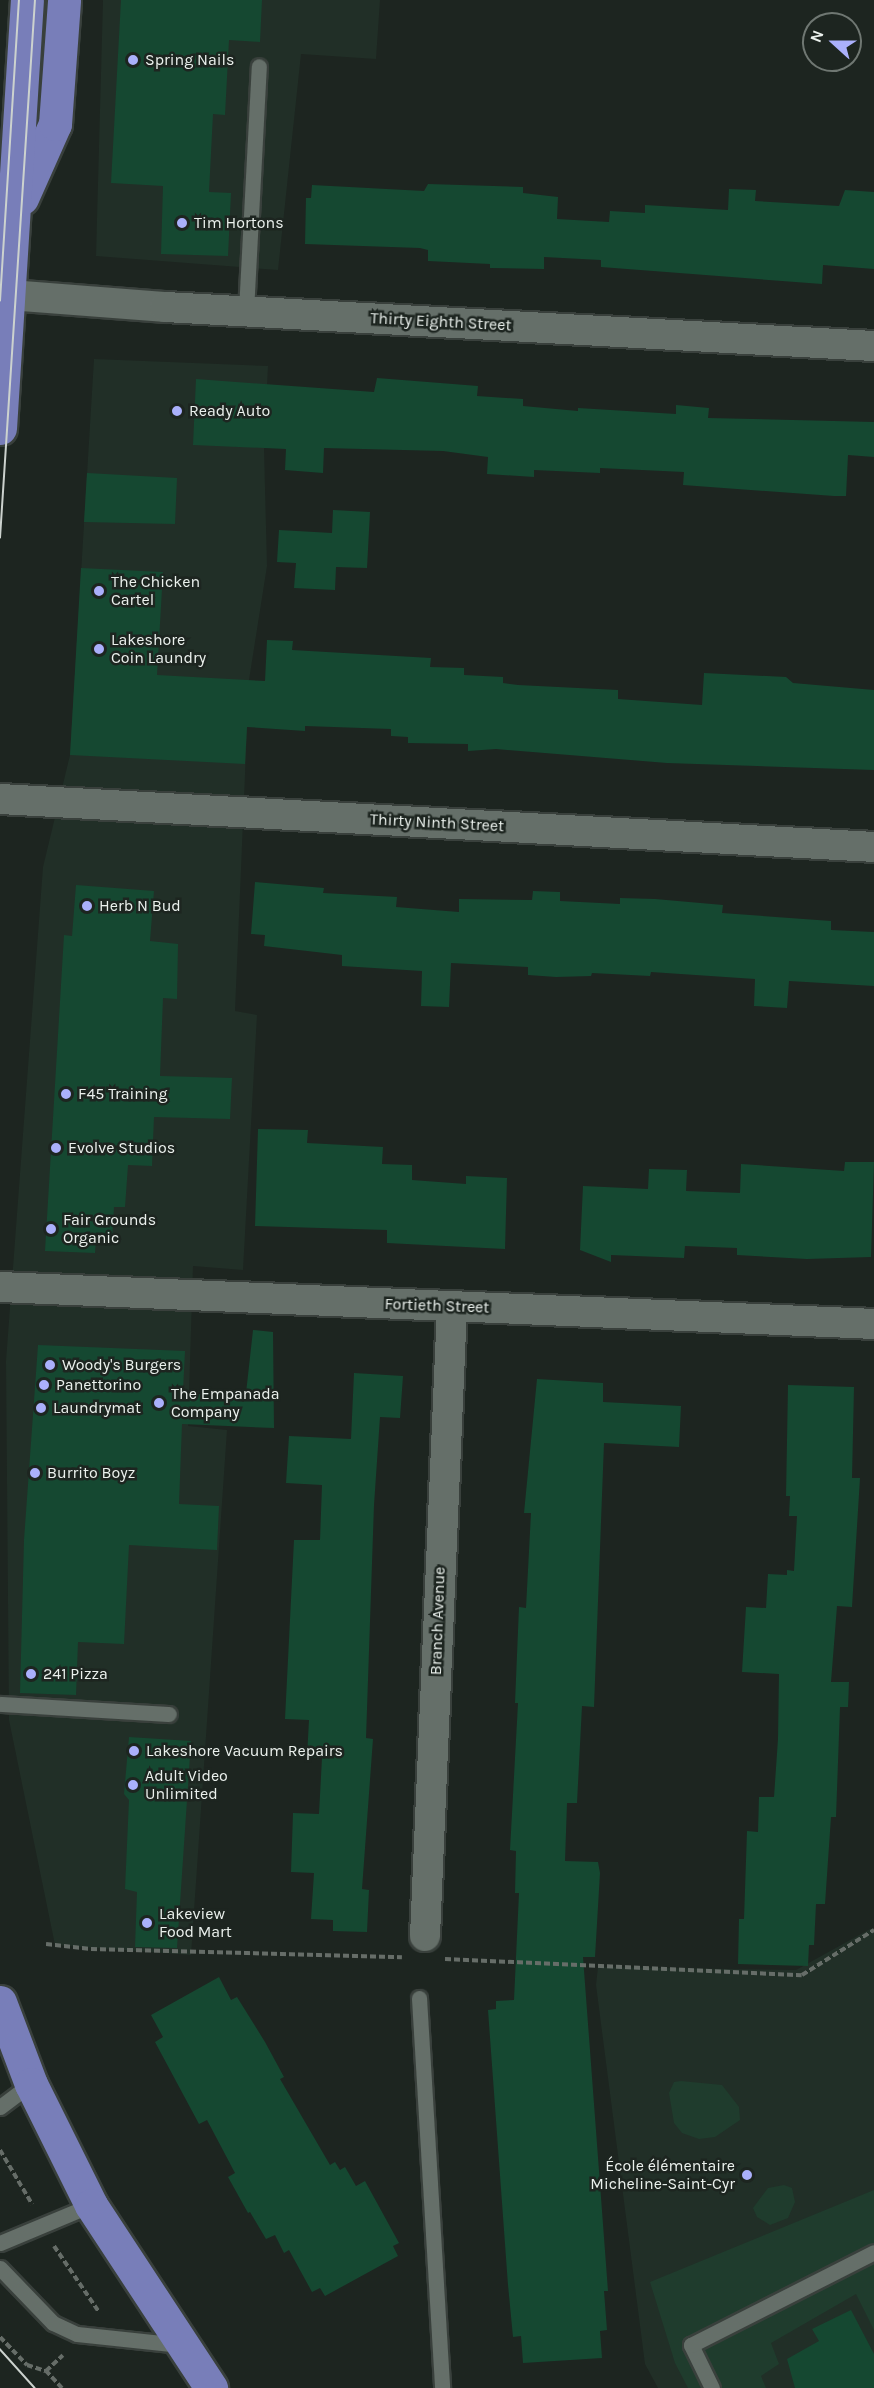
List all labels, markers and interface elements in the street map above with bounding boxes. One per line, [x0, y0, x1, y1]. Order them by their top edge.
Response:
north arrow [802, 12, 862, 72]
text: N [806, 27, 828, 45]
place label: Spring Nails [145, 50, 234, 70]
marker: Spring Nails [126, 53, 140, 67]
place label: Tim Hortons [194, 213, 284, 233]
marker: Tim Hortons [175, 216, 189, 230]
street label: Thirty Eighth Street [370, 309, 512, 335]
place label: Ready Auto [189, 401, 270, 421]
marker: Ready Auto [170, 404, 184, 418]
place label: The Chicken Cartel [111, 572, 200, 610]
marker: The Chicken Cartel [92, 584, 106, 598]
place label: Lakeshore Coin Laundry [111, 630, 206, 668]
marker: Lakeshore Coin Laundry [92, 642, 106, 656]
street label: Thirty Ninth Street [369, 810, 505, 836]
place label: Herb N Bud [99, 896, 181, 916]
marker: Herb N Bud [80, 899, 94, 913]
place label: F45 Training [78, 1084, 167, 1104]
marker: F45 Training [59, 1087, 73, 1101]
place label: Evolve Studios [68, 1138, 175, 1158]
marker: Evolve Studios [49, 1141, 63, 1155]
place label: Fair Grounds Organic [63, 1210, 156, 1248]
marker: Fair Grounds Organic [44, 1222, 58, 1236]
street label: Fortieth Street [384, 1295, 490, 1317]
place label: Woody's Burgers [62, 1355, 181, 1375]
marker: Woody's Burgers [43, 1358, 57, 1372]
place label: Panettorino [56, 1375, 141, 1395]
marker: Panettorino [37, 1378, 51, 1392]
place label: The Empanada Company [171, 1384, 280, 1422]
marker: The Empanada Company [152, 1396, 166, 1410]
place label: Laundrymat [53, 1398, 141, 1418]
marker: Laundrymat [34, 1401, 48, 1415]
place label: Burrito Boyz [47, 1463, 135, 1483]
marker: Burrito Boyz [28, 1466, 42, 1480]
street label: Branch Avenue [427, 1566, 449, 1676]
place label: 241 Pizza [43, 1664, 108, 1684]
marker: 241 Pizza [24, 1667, 38, 1681]
place label: Lakeshore Vacuum Repairs [146, 1741, 343, 1761]
marker: Lakeshore Vacuum Repairs [127, 1744, 141, 1758]
place label: Adult Video Unlimited [145, 1766, 228, 1804]
marker: Adult Video Unlimited [126, 1778, 140, 1792]
place label: Lakeview Food Mart [159, 1904, 232, 1942]
marker: Lakeview Food Mart [140, 1916, 154, 1930]
place label: École élémentaire Micheline-Saint-Cyr [590, 2156, 735, 2194]
marker: École élémentaire Micheline-Saint-Cyr [740, 2168, 754, 2182]

